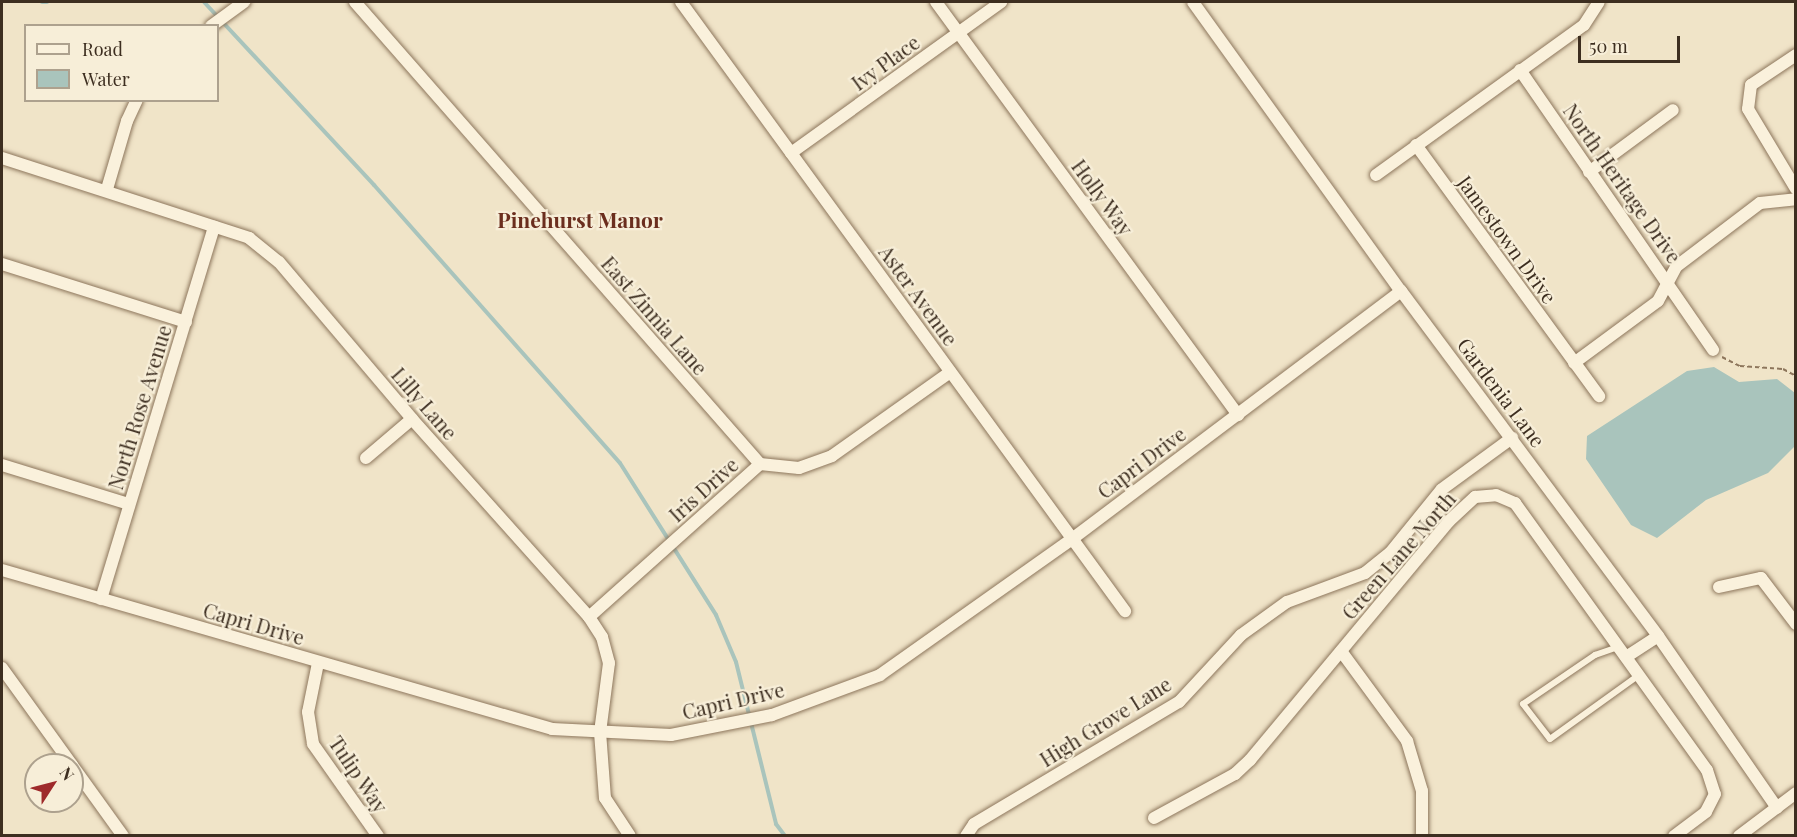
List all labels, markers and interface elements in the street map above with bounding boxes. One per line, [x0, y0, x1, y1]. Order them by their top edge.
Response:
legend [24, 24, 219, 102]
scale bar [1581, 24, 1683, 62]
street label: Ivy Place [846, 29, 924, 95]
text: 50 m [1589, 34, 1628, 58]
text: Road [82, 37, 123, 61]
text: Water [82, 67, 130, 91]
street label: North Heritage Drive [1559, 99, 1687, 267]
street label: Holly Way [1067, 154, 1139, 240]
street label: Jamestown Drive [1454, 170, 1562, 308]
district label: Pinehurst Manor [497, 206, 663, 232]
street label: Aster Avenue [874, 240, 964, 350]
street label: East Zinnia Lane [597, 251, 713, 379]
street label: North Rose Avenue [102, 322, 176, 492]
street label: Gardenia Lane [1453, 333, 1551, 451]
street label: Lilly Lane [387, 362, 463, 444]
street label: Capri Drive [1092, 421, 1190, 503]
street label: Iris Drive [664, 452, 742, 526]
street label: Green Lane North [1336, 486, 1460, 624]
street label: Capri Drive [201, 597, 307, 649]
street label: High Grove Lane [1035, 671, 1175, 771]
street label: Capri Drive [680, 677, 786, 723]
street label: Tulip Way [324, 731, 394, 817]
north arrow [24, 753, 84, 813]
text: N [55, 762, 79, 784]

